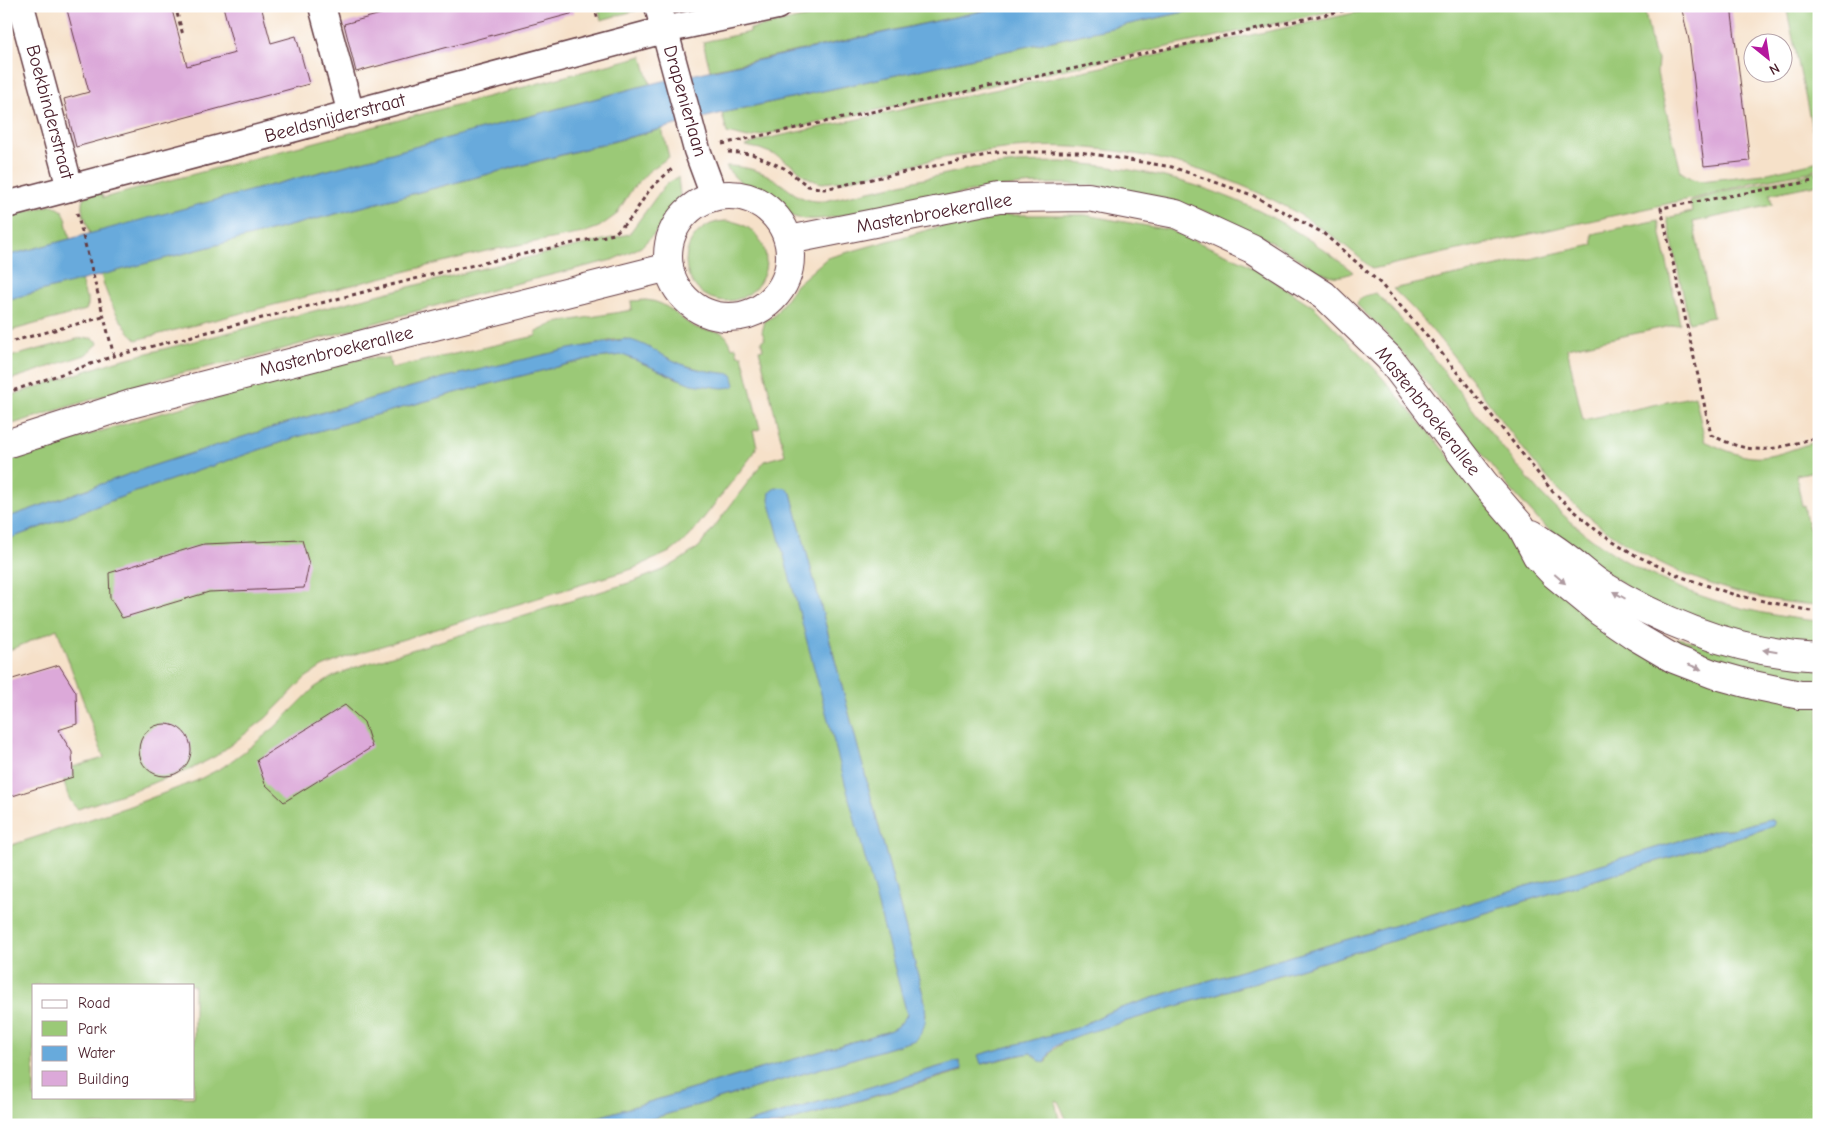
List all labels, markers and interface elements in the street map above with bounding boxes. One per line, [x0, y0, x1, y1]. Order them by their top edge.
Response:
north arrow [1742, 32, 1792, 82]
street label: Boekbinderstraat [21, 42, 79, 182]
street label: Drapenierlaan [659, 43, 711, 159]
text: N [1766, 59, 1782, 78]
street label: Beeldsnijderstraat [262, 88, 408, 147]
street label: Mastenbroekerallee [854, 188, 1014, 238]
street label: Mastenbroekerallee [257, 321, 415, 381]
street label: Mastenbroekerallee [1371, 342, 1485, 480]
one-way arrow [1553, 573, 1566, 584]
one-way arrow [1613, 590, 1626, 599]
one-way arrow [1762, 647, 1778, 655]
one-way arrow [1688, 663, 1703, 671]
legend [32, 984, 195, 1098]
text: Road [78, 994, 110, 1012]
text: Park [78, 1020, 107, 1038]
text: Water [78, 1044, 115, 1062]
text: Building [78, 1070, 129, 1088]

